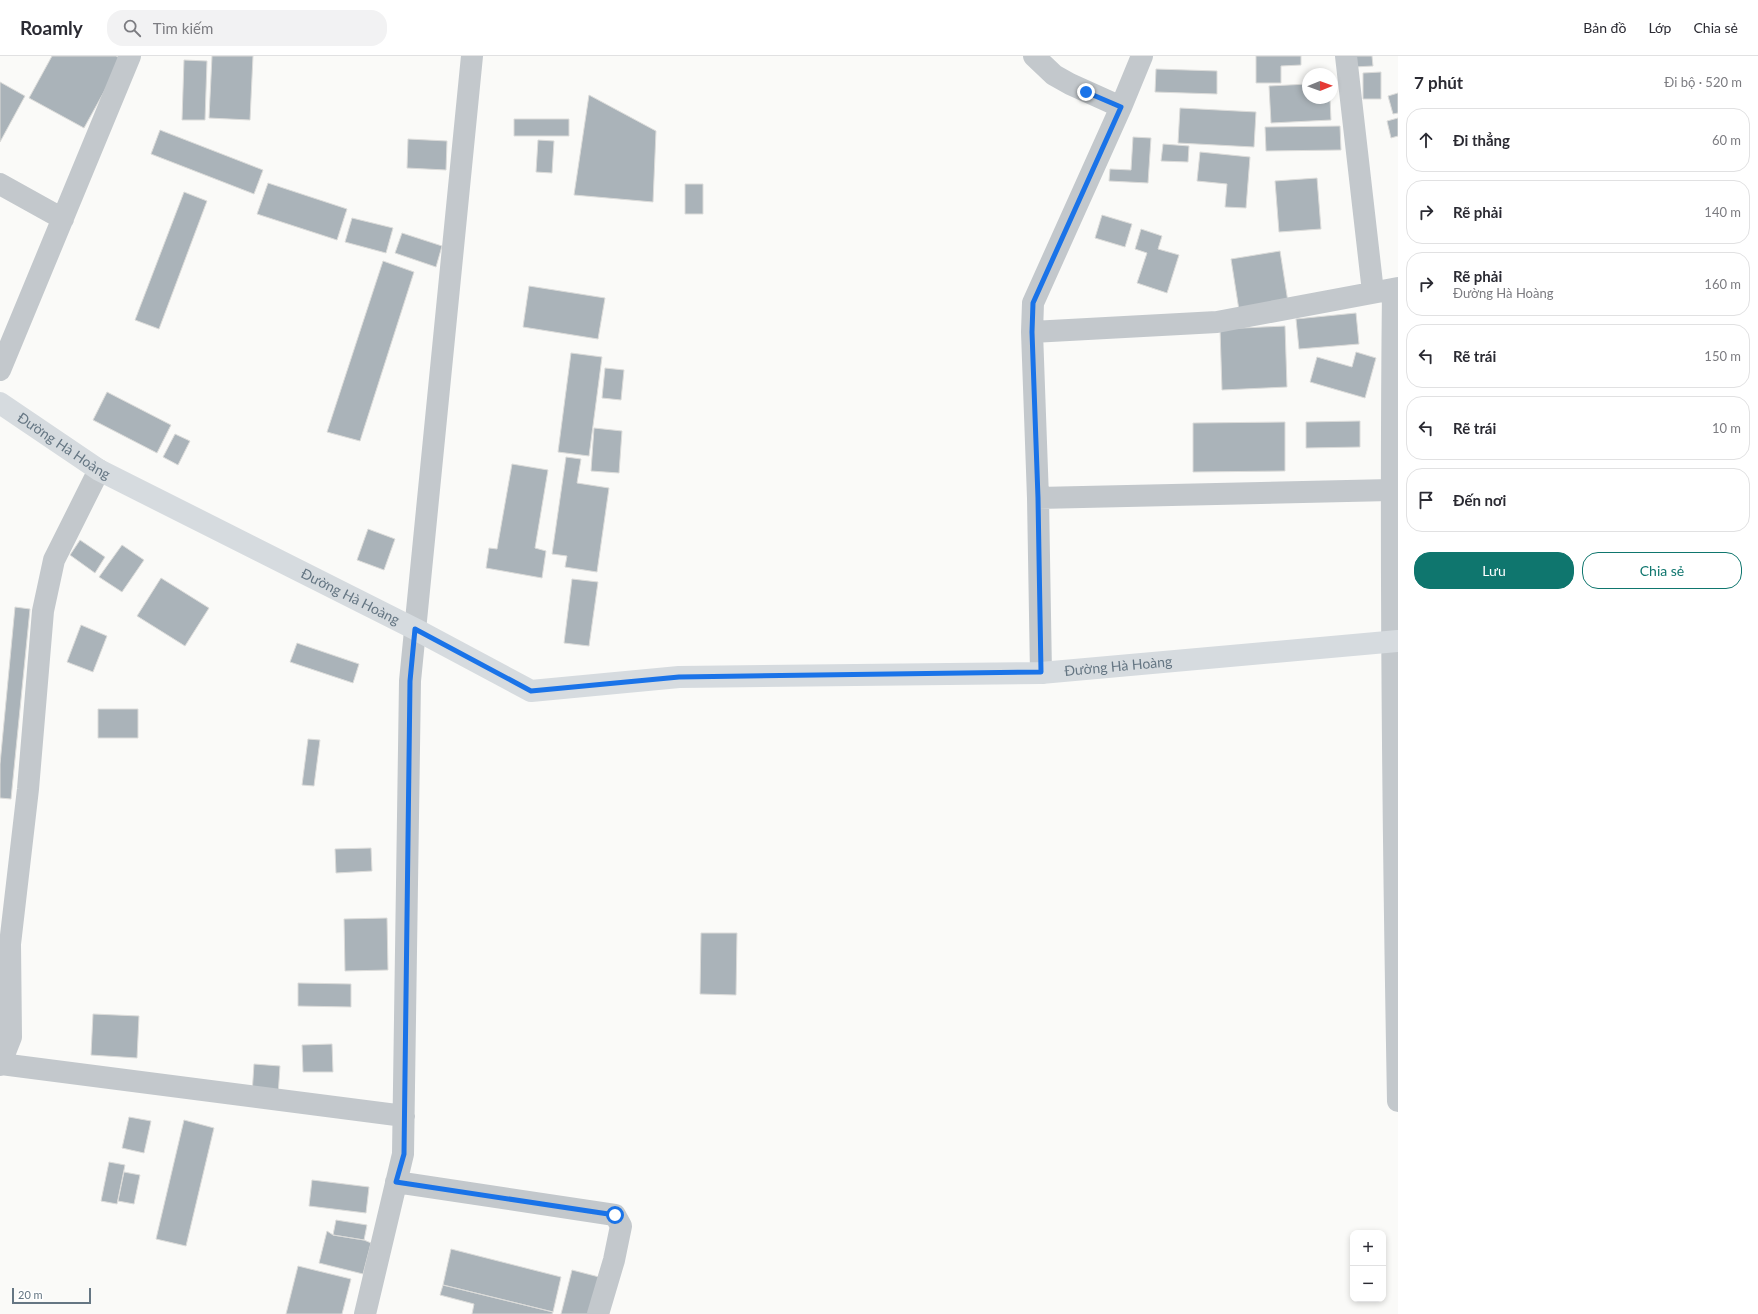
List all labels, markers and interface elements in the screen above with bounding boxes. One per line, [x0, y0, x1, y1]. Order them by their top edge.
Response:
search box [107, 10, 387, 46]
text: Roamly [20, 16, 83, 39]
icon: search [121, 17, 143, 39]
text: Tìm kiếm [153, 19, 213, 37]
text: Bản đồ [1583, 19, 1626, 36]
text: Lớp [1648, 19, 1671, 36]
text: Chia sẻ [1693, 19, 1738, 36]
north arrow [1302, 68, 1338, 104]
text: 7 phút [1414, 72, 1463, 93]
text: Đi bộ · 520 m [1664, 74, 1742, 90]
route end [1077, 83, 1095, 101]
icon: ahead [1415, 129, 1437, 151]
text: Đi thẳng [1453, 131, 1510, 149]
text: 60 m [1712, 132, 1741, 148]
icon: right [1415, 201, 1437, 223]
text: Rẽ phải [1453, 203, 1502, 221]
text: 140 m [1704, 204, 1741, 220]
text: Rẽ phải [1453, 267, 1502, 285]
icon: right [1415, 273, 1437, 295]
text: 160 m [1704, 276, 1741, 292]
text: Đường Hà Hoàng [1453, 285, 1553, 301]
icon: left [1415, 345, 1437, 367]
text: Rẽ trái [1453, 347, 1496, 365]
text: 150 m [1704, 348, 1741, 364]
street label: Đường Hà Hoàng [14, 408, 113, 482]
icon: left [1415, 417, 1437, 439]
text: Rẽ trái [1453, 419, 1496, 437]
text: 10 m [1712, 420, 1741, 436]
icon: arrive [1415, 489, 1437, 511]
text: Đến nơi [1453, 491, 1506, 509]
button: Lưu [1414, 552, 1574, 589]
button: Chia sẻ [1582, 552, 1742, 589]
street label: Đường Hà Hoàng [298, 564, 403, 628]
street label: Đường Hà Hoàng [1063, 652, 1173, 679]
route start [606, 1206, 624, 1224]
map controls [1350, 1230, 1386, 1302]
button: + [1350, 1230, 1386, 1266]
button: − [1350, 1266, 1386, 1302]
scale bar [12, 1286, 91, 1305]
text: 20 m [18, 1288, 43, 1301]

